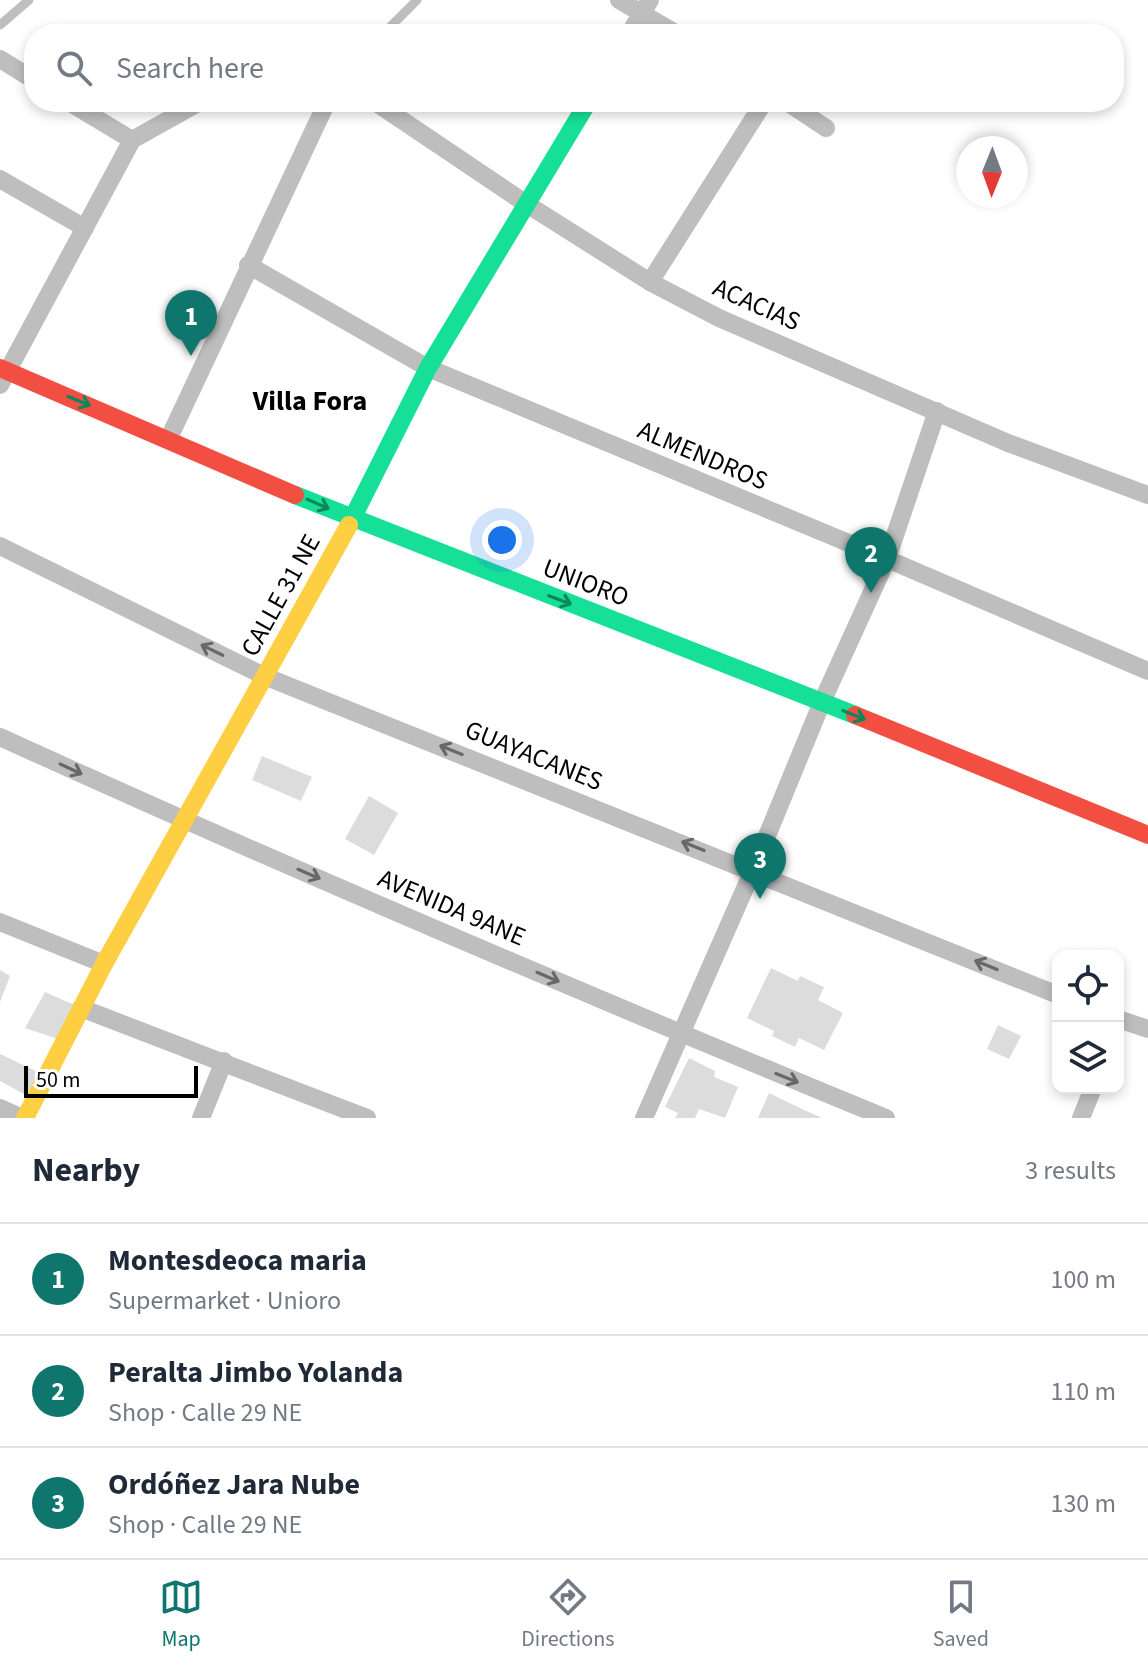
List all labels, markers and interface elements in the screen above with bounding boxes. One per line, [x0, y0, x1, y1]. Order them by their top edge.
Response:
search box [24, 24, 1124, 112]
icon: search [52, 46, 96, 90]
text: Search here [116, 47, 264, 90]
north arrow [956, 136, 1028, 208]
street label: ACACIAS [707, 269, 806, 340]
pin: 1 [165, 290, 217, 356]
district label: Villa Fora [252, 381, 367, 421]
one-way arrow [66, 395, 91, 410]
street label: ALMENDROS [632, 411, 774, 499]
one-way arrow [305, 498, 330, 513]
your location [482, 520, 522, 560]
street label: CALLE 31 NE [232, 527, 329, 663]
pin: 2 [845, 527, 897, 593]
street label: UNIORO [537, 549, 634, 616]
one-way arrow [547, 594, 572, 608]
one-way arrow [200, 642, 224, 657]
one-way arrow [841, 709, 866, 724]
street label: GUAYACANES [459, 711, 608, 800]
one-way arrow [439, 742, 464, 756]
one-way arrow [59, 762, 83, 777]
pin: 3 [734, 833, 786, 899]
one-way arrow [681, 838, 706, 853]
street label: AVENIDA 9ANE [372, 860, 531, 955]
one-way arrow [296, 868, 321, 883]
map controls [1052, 950, 1124, 1094]
button: locate [1052, 950, 1124, 1022]
one-way arrow [974, 957, 999, 972]
one-way arrow [535, 970, 560, 985]
button: layers [1052, 1022, 1124, 1094]
scale bar [24, 1062, 198, 1098]
text: 50 m [36, 1064, 81, 1096]
one-way arrow [774, 1071, 799, 1086]
text: Nearby [32, 1146, 140, 1195]
text: 3 results [1025, 1152, 1116, 1189]
text: Montesdeoca maria [108, 1239, 367, 1282]
text: 1 [51, 1261, 65, 1298]
text: 100 m [1050, 1261, 1116, 1298]
text: Supermarket · Unioro [108, 1282, 341, 1319]
text: Peralta Jimbo Yolanda [108, 1351, 403, 1394]
text: 2 [51, 1373, 65, 1410]
text: 110 m [1050, 1373, 1116, 1410]
text: Shop · Calle 29 NE [108, 1394, 302, 1431]
text: Ordóñez Jara Nube [108, 1463, 360, 1506]
text: 3 [51, 1485, 65, 1522]
text: 130 m [1050, 1485, 1116, 1522]
text: Shop · Calle 29 NE [108, 1506, 302, 1543]
tab: Map [159, 1575, 203, 1655]
tab: Directions [521, 1575, 614, 1655]
tab: Saved [933, 1575, 989, 1655]

